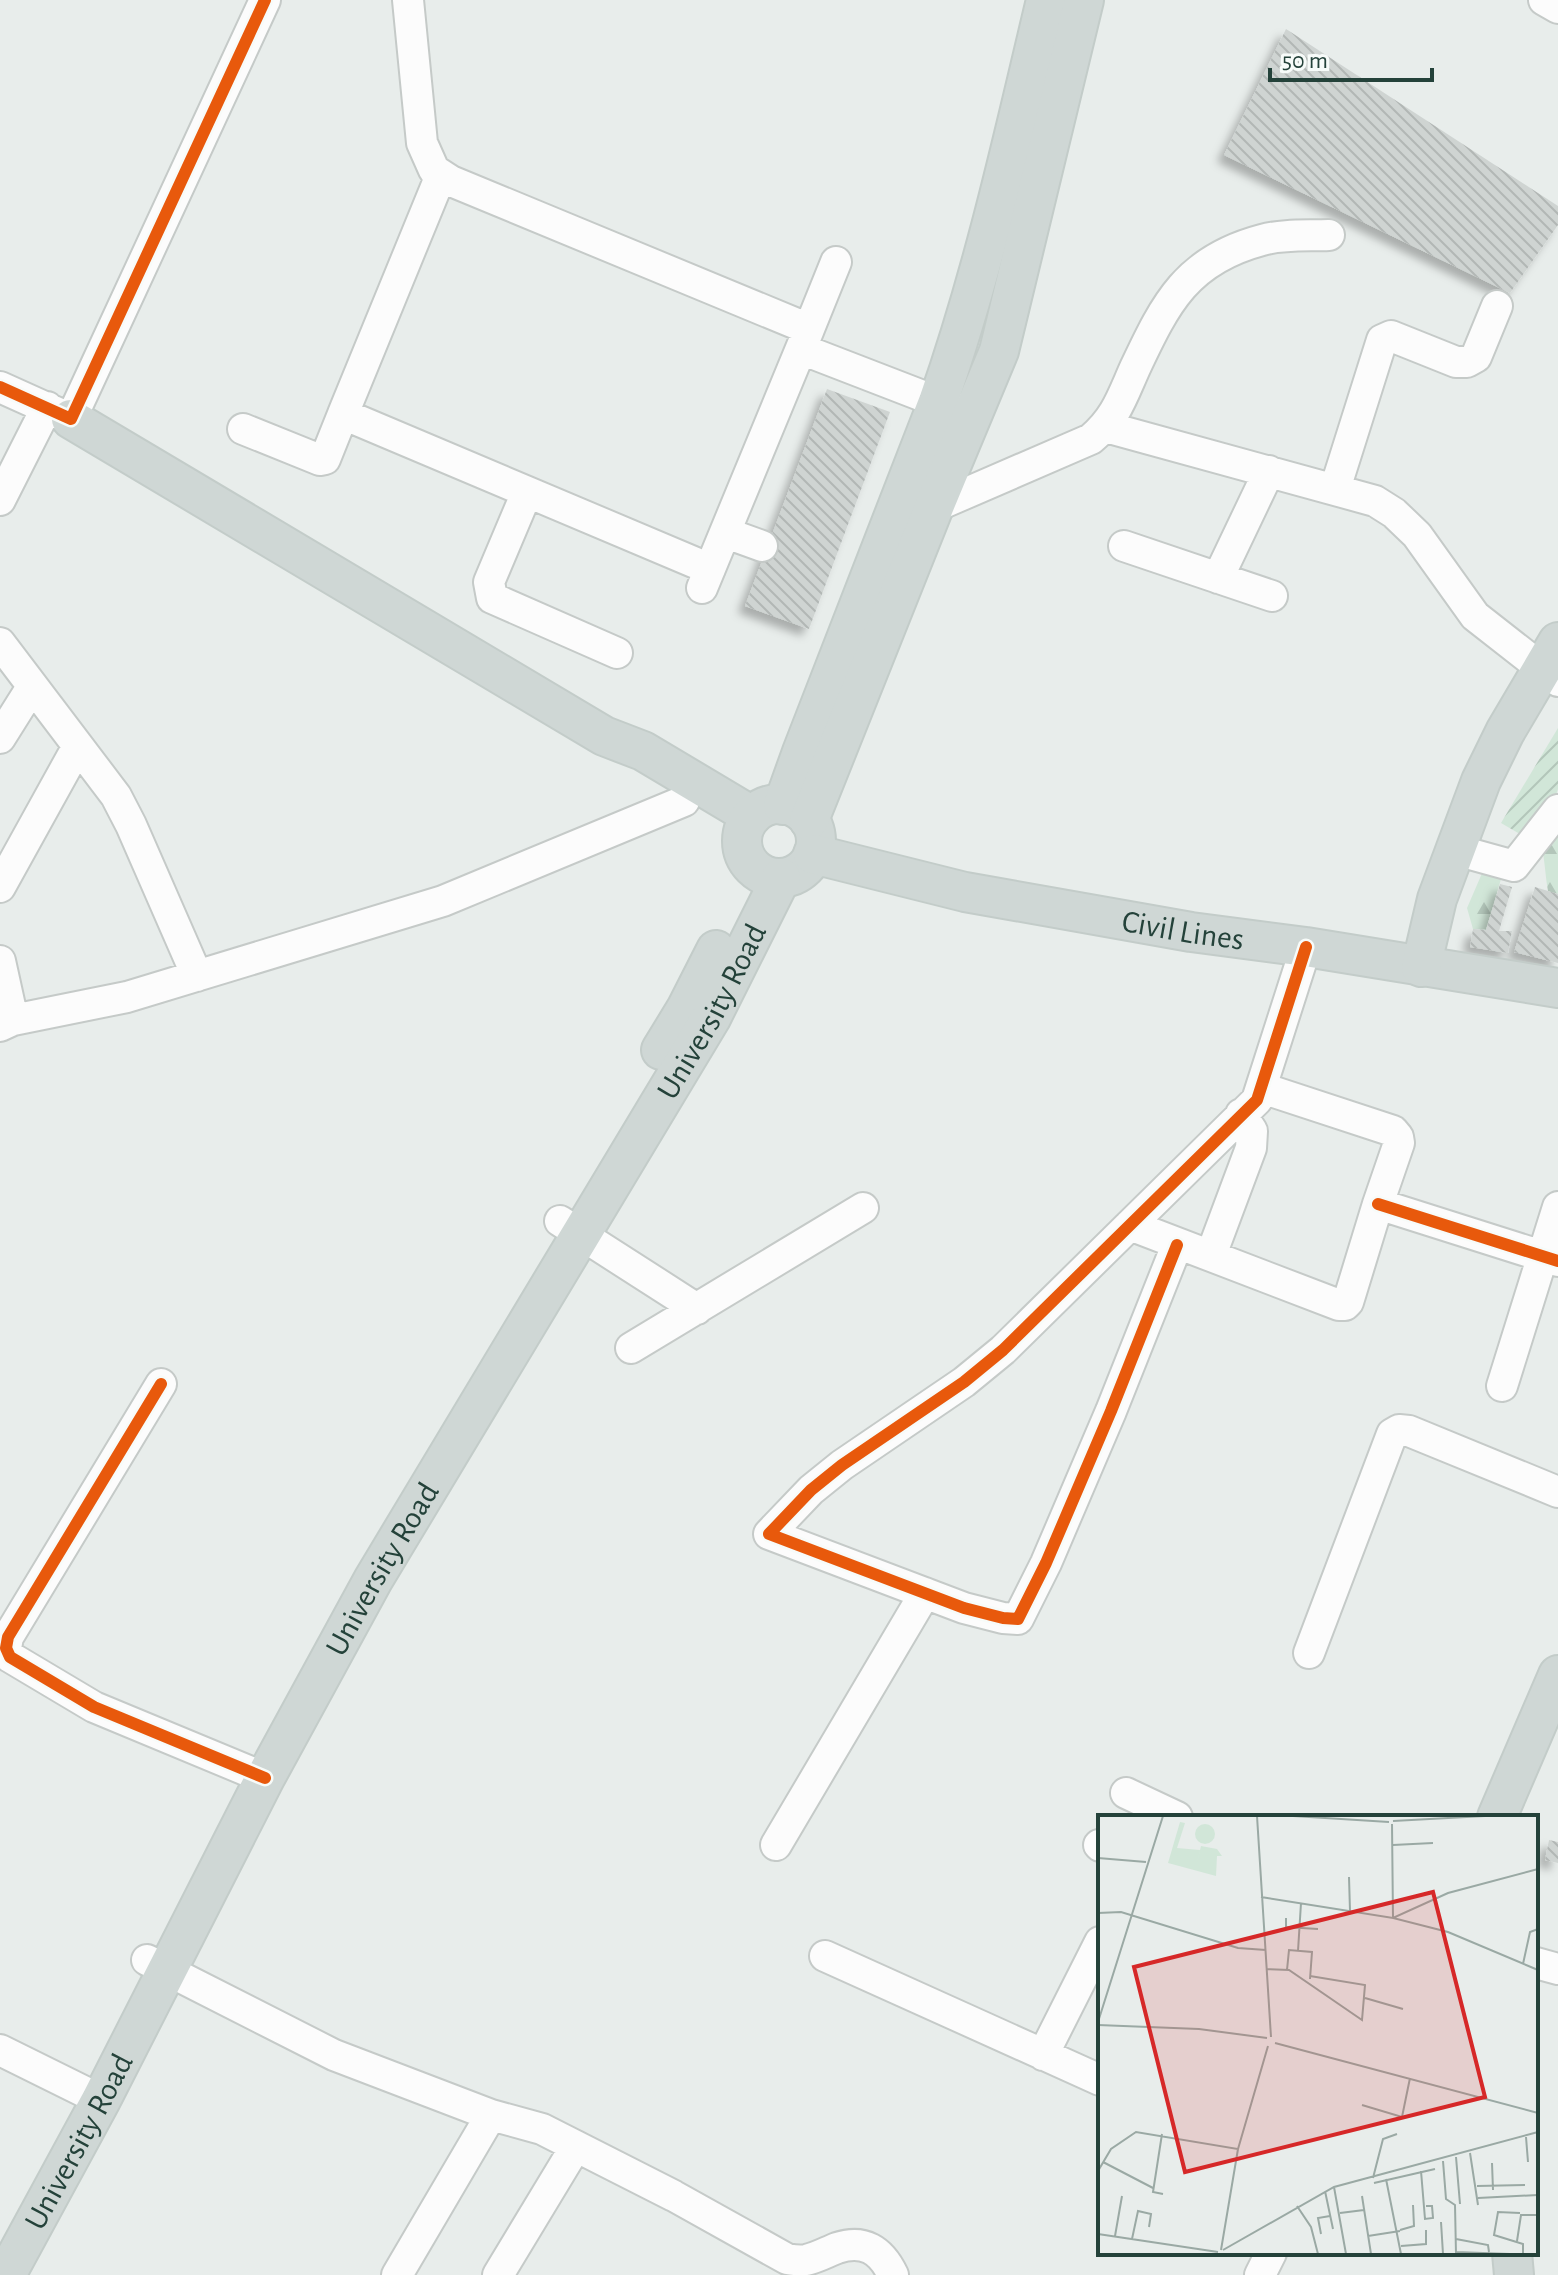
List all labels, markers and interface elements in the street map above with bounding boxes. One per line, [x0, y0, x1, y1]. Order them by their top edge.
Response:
scale bar [1270, 32, 1432, 82]
text: 50 m [1282, 49, 1328, 73]
street label: Civil Lines [1119, 905, 1246, 956]
street label: University Road [651, 919, 772, 1105]
street label: University Road [320, 1477, 445, 1661]
inset map [1098, 1815, 1538, 2255]
street label: University Road [19, 2049, 139, 2235]

